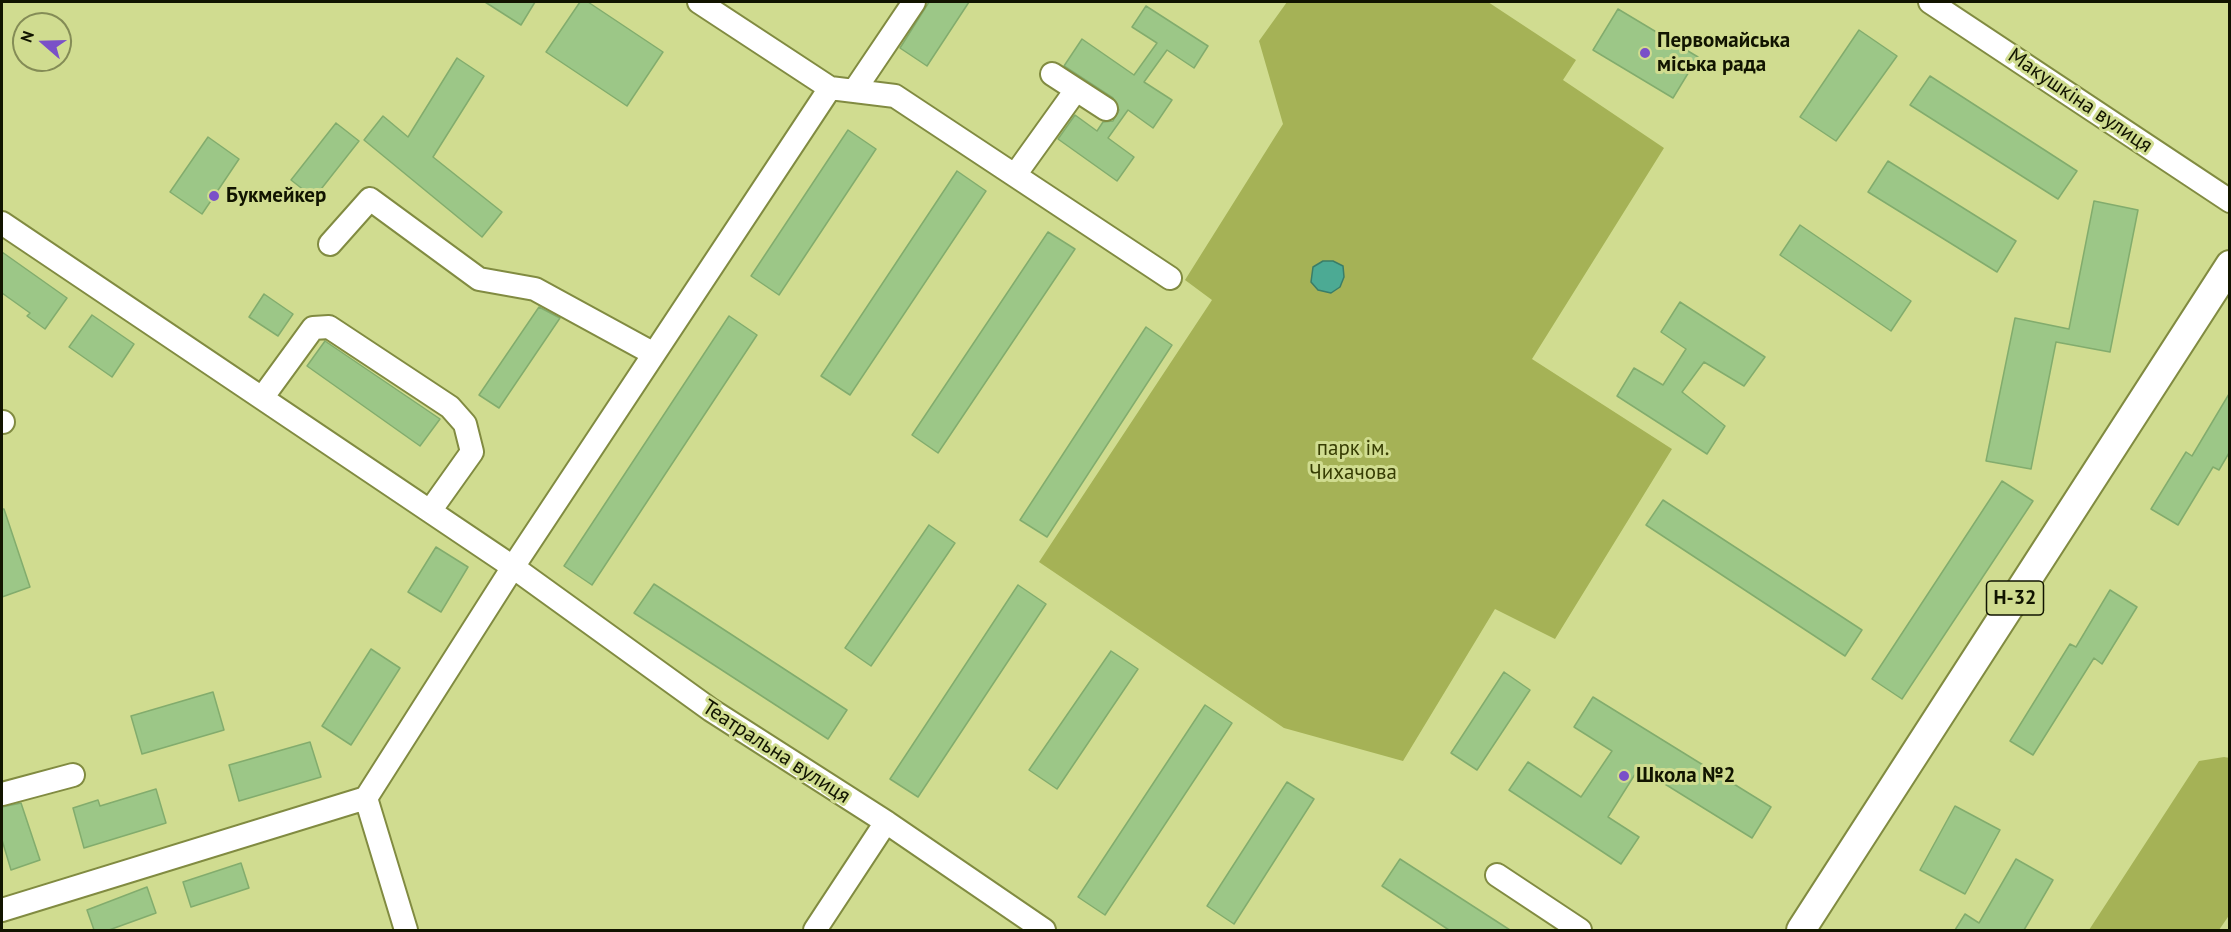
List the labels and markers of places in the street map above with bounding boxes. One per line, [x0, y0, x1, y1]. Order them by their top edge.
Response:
place label: Первомайська міська рада [1657, 28, 1790, 78]
marker: Первомайська міська рада [1638, 46, 1652, 60]
place label: Букмейкер [226, 183, 326, 209]
marker: Букмейкер [207, 189, 221, 203]
place label: Школа №2 [1636, 763, 1735, 789]
marker: Школа №2 [1617, 769, 1631, 783]

